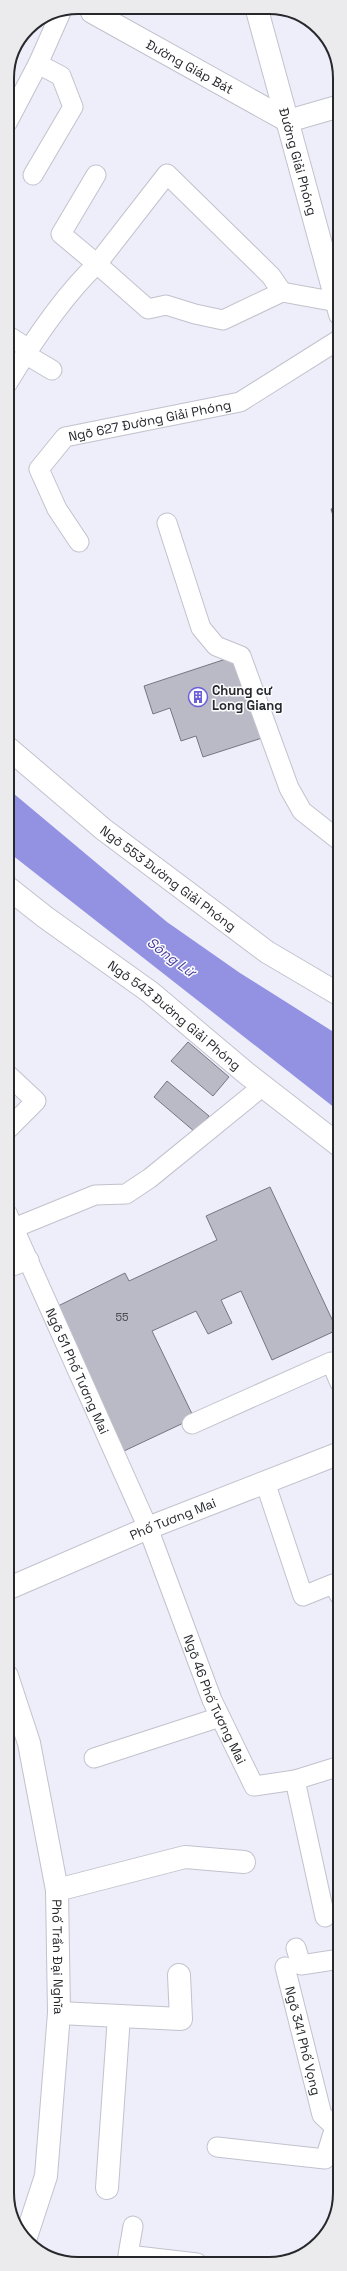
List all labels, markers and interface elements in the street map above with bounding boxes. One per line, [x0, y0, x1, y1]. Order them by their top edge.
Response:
street label: Đường Giáp Bát [143, 36, 236, 98]
street label: Đường Giải Phóng [275, 106, 321, 217]
street label: Ngõ 627 Đường Giải Phóng [67, 396, 232, 445]
place label: Chung cư Long Giang [212, 682, 283, 714]
building icon: Chung cư Long Giang [187, 686, 209, 708]
street label: Ngõ 553 Đường Giải Phóng [97, 822, 240, 935]
water label: Sông Lừ [144, 933, 201, 982]
street label: Ngõ 543 Đường Giải Phóng [104, 957, 244, 1074]
street label: Ngõ 51 Phố Tương Mai [42, 1305, 113, 1437]
house number: 55 [115, 1310, 129, 1324]
street label: Phố Tương Mai [127, 1494, 219, 1544]
street label: Ngõ 46 Phố Tương Mai [179, 1632, 250, 1767]
street label: Phố Trần Đại Nghĩa [48, 1899, 67, 2015]
street label: Ngõ 341 Phố Vọng [281, 1985, 325, 2097]

